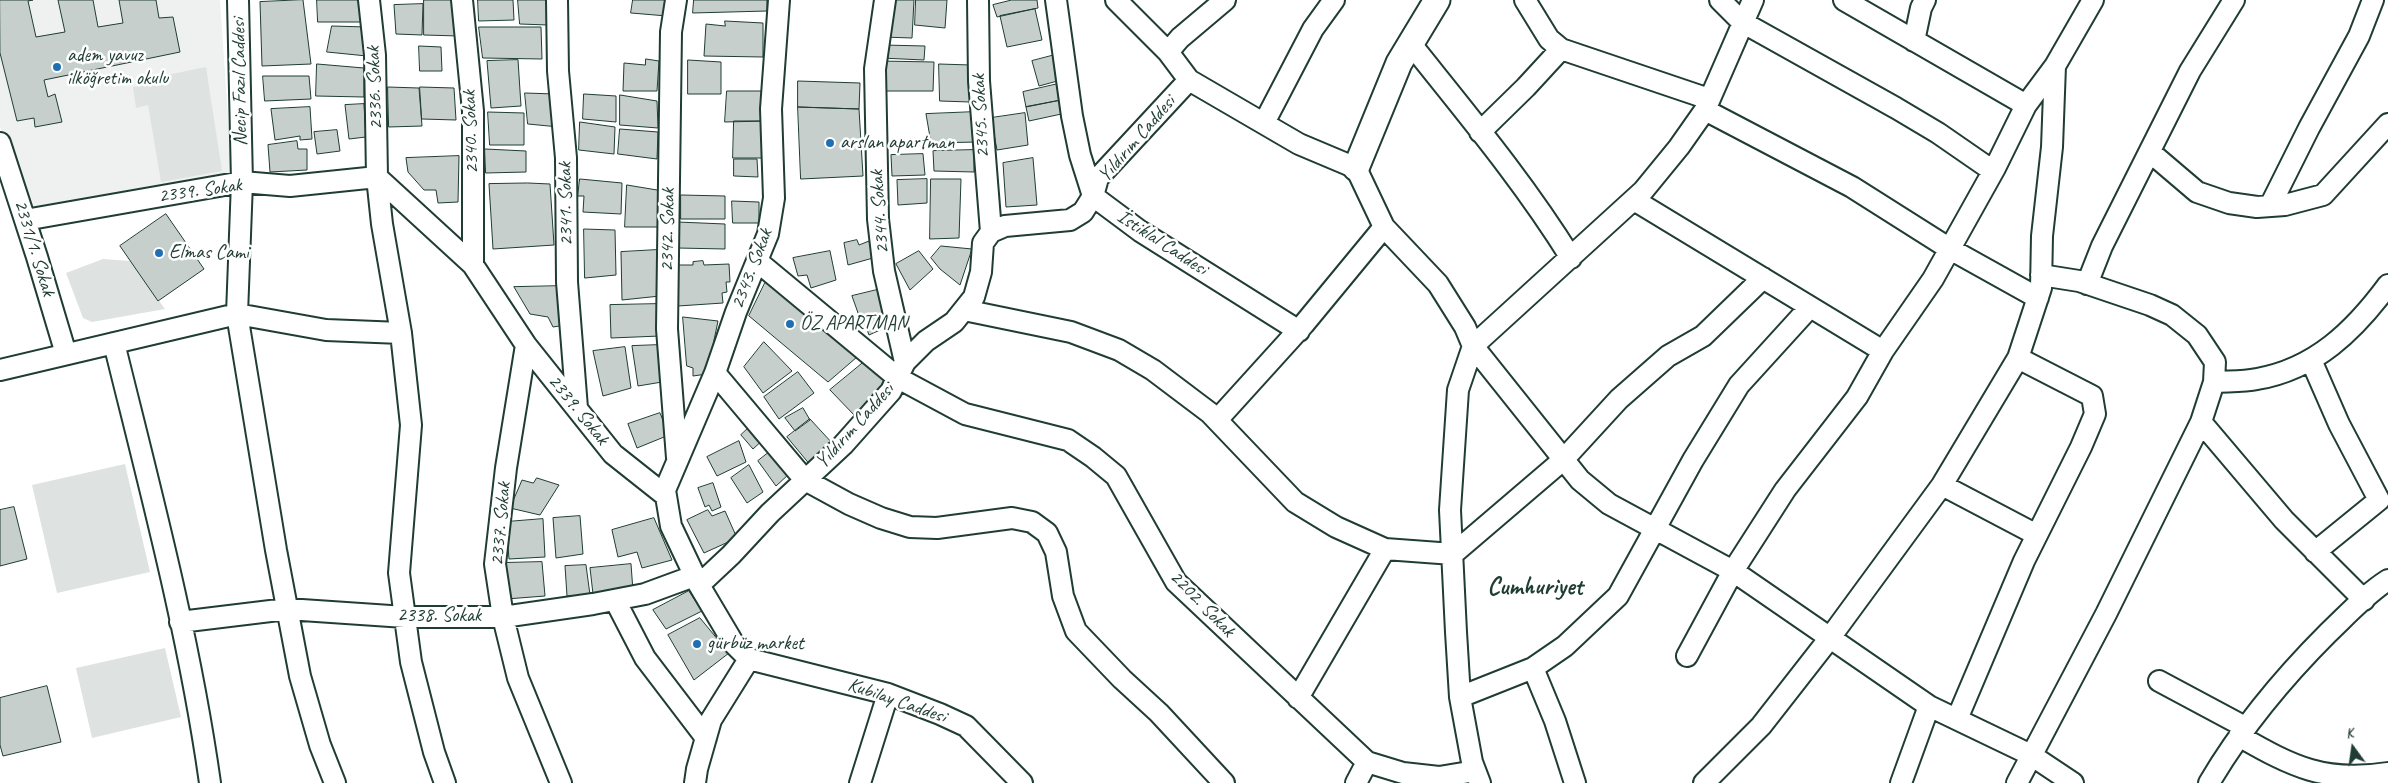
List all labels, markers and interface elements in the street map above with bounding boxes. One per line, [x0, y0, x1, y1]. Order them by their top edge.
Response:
street label: Necip Fazıl Caddesi [227, 18, 253, 146]
place label: adem yavuz ilköğretim okulu [67, 44, 168, 91]
street label: 2336. Sokak [362, 46, 388, 130]
marker: adem yavuz ilköğretim okulu [51, 61, 63, 73]
street label: 2345. Sokak [967, 73, 995, 159]
street label: 2340. Sokak [458, 90, 484, 174]
street label: Yıldırım Caddesi [1093, 91, 1181, 187]
place label: arslan apartman [840, 131, 955, 155]
marker: arslan apartman [824, 137, 836, 149]
street label: 2341. Sokak [553, 162, 579, 246]
street label: 2344. Sokak [865, 169, 895, 255]
street label: 2339. Sokak [157, 173, 243, 209]
street label: 2342. Sokak [655, 188, 681, 272]
street label: 2331/1. Sokak [8, 197, 60, 299]
street label: İstiklal Caddesi [1112, 205, 1212, 281]
street label: 2343. Sokak [726, 225, 778, 313]
place label: Elmas Cami [169, 241, 249, 265]
marker: Elmas Cami [153, 247, 165, 259]
place label: ÖZ APARTMAN [800, 312, 907, 336]
marker: ÖZ APARTMAN [784, 318, 796, 330]
street label: 2339. Sokak [542, 370, 614, 450]
street label: Yıldırım Caddesi [810, 378, 900, 474]
street label: 2337. Sokak [485, 481, 517, 567]
street label: 2202. Sokak [1164, 565, 1240, 643]
district label: Cumhuriyet [1487, 572, 1583, 602]
street label: 2338. Sokak [397, 604, 481, 628]
place label: gürbüz market [707, 632, 803, 656]
marker: gürbüz market [691, 638, 703, 650]
street label: Kubilay Caddesi [845, 673, 949, 729]
north arrow [2328, 723, 2378, 773]
text: K [2344, 724, 2355, 742]

